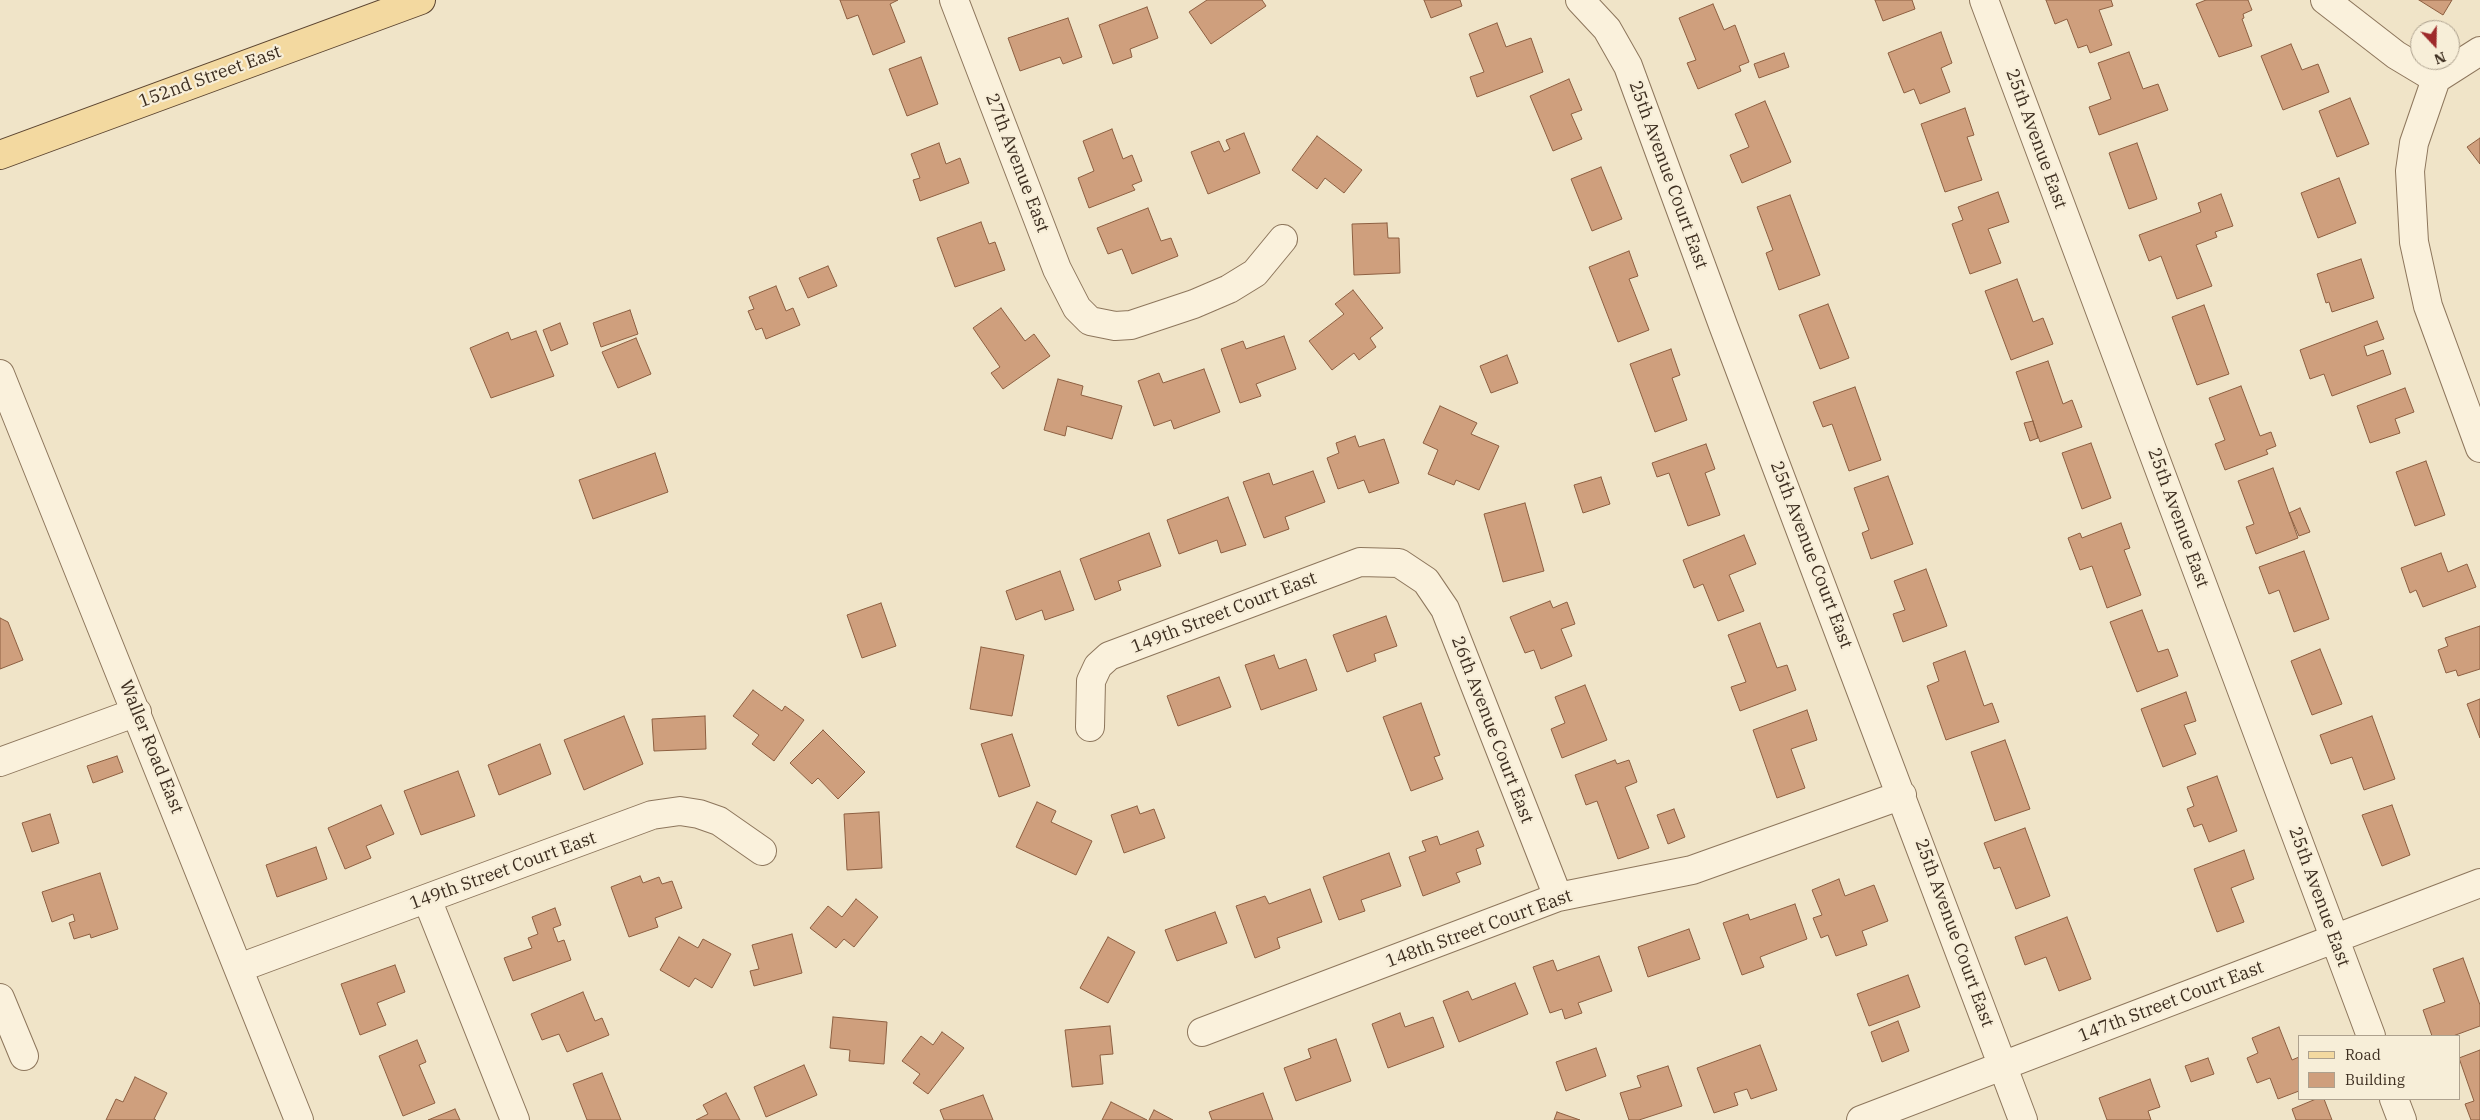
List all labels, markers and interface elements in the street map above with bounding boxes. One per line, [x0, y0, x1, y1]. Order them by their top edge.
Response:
north arrow [2410, 20, 2460, 70]
street label: 152nd Street East [136, 41, 284, 113]
text: N [2432, 48, 2448, 68]
street label: 25th Avenue East [2001, 66, 2071, 212]
street label: 25th Avenue Court East [1624, 78, 1712, 272]
street label: 27th Avenue East [981, 90, 1053, 236]
street label: 25th Avenue East [2143, 445, 2213, 591]
street label: 25th Avenue Court East [1765, 458, 1857, 652]
street label: 149th Street Court East [1128, 568, 1320, 658]
street label: 26th Avenue Court East [1446, 633, 1538, 827]
street label: Waller Road East [114, 677, 188, 817]
street label: 25th Avenue East [2284, 824, 2354, 970]
street label: 149th Street Court East [407, 827, 599, 915]
street label: 25th Avenue Court East [1910, 836, 1998, 1030]
street label: 148th Street Court East [1383, 885, 1575, 973]
street label: 147th Street Court East [2075, 957, 2267, 1047]
legend [2298, 1035, 2460, 1100]
text: Road [2345, 1045, 2381, 1064]
text: Building [2345, 1070, 2405, 1089]

